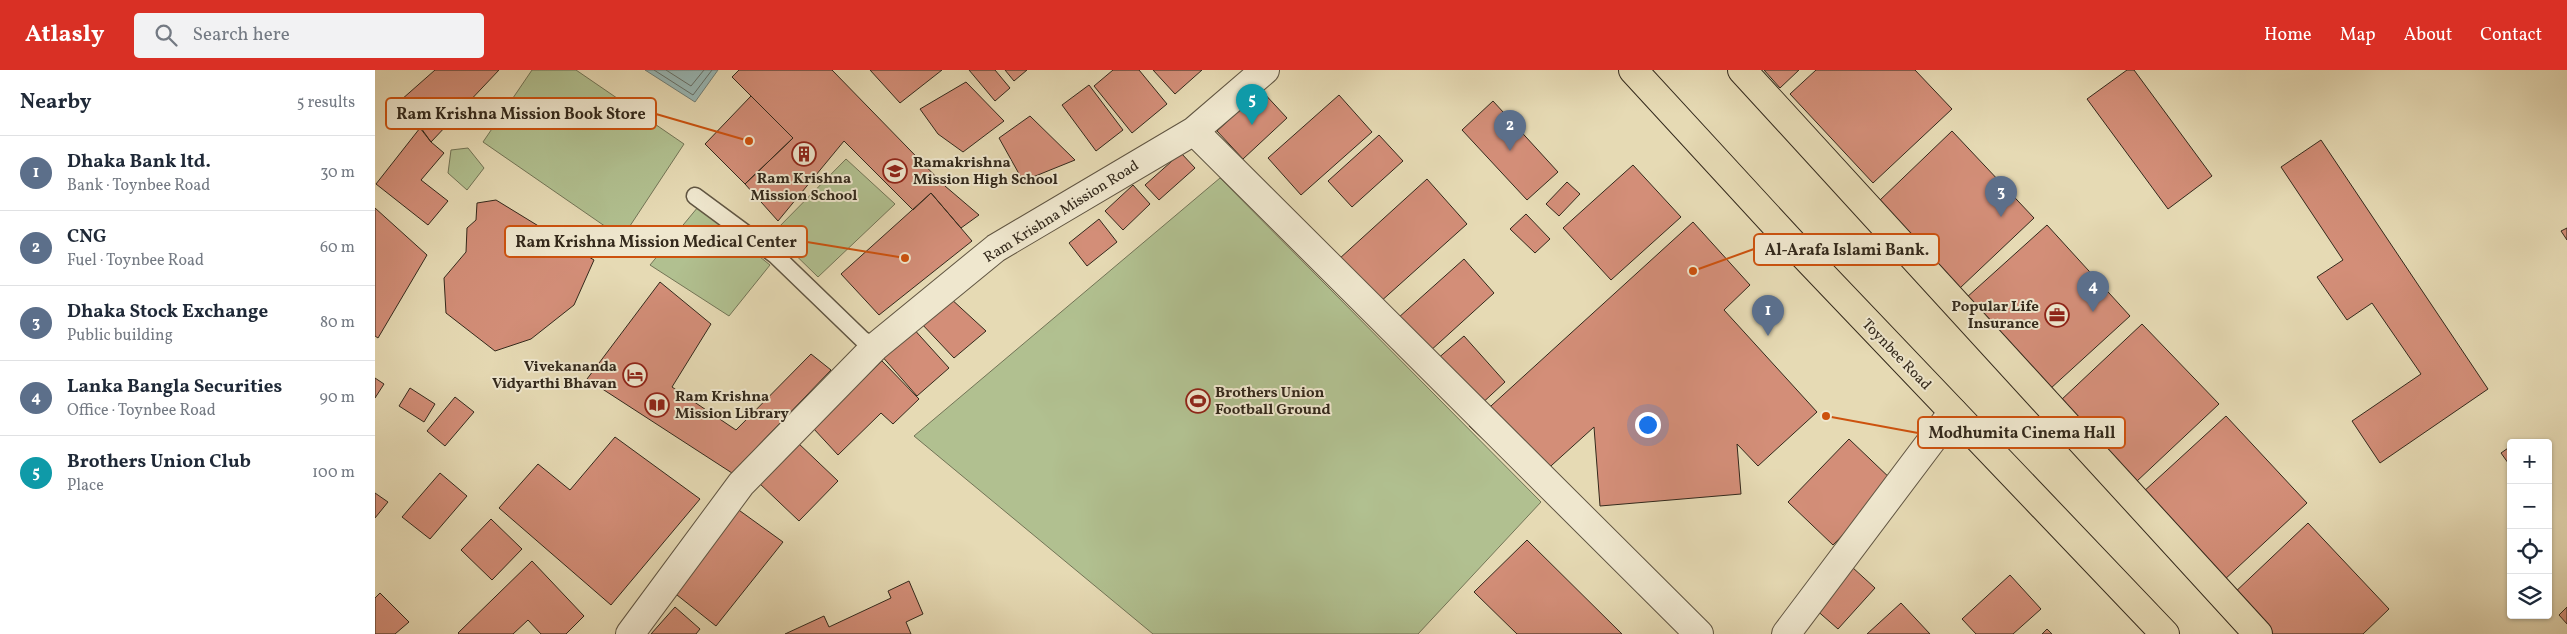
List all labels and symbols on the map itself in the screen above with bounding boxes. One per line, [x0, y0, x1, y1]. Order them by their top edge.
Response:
pin: 5 [1236, 84, 1268, 125]
callout: Ram Krishna Mission Book Store [386, 98, 656, 129]
text: Ram Krishna Mission Book Store [396, 104, 646, 126]
pin: 2 [1494, 110, 1526, 151]
building icon: Ram Krishna Mission School [791, 141, 817, 167]
place label: Ramakrishna Mission High School [913, 153, 1058, 191]
street label: Ram Krishna Mission Road [980, 156, 1143, 269]
school or university icon: Ramakrishna Mission High School [882, 158, 908, 184]
place label: Ram Krishna Mission School [751, 169, 857, 207]
pin: 3 [1985, 176, 2017, 217]
callout: Ram Krishna Mission Medical Center [505, 226, 807, 257]
text: Ram Krishna Mission Medical Center [515, 232, 797, 254]
callout: Al-Arafa Islami Bank. [1754, 234, 1939, 265]
text: Al-Arafa Islami Bank. [1765, 240, 1929, 262]
pin: 4 [2077, 271, 2109, 312]
pin: 1 [1752, 295, 1784, 336]
place label: Popular Life Insurance [1951, 297, 2039, 335]
office icon: Popular Life Insurance [2044, 302, 2070, 328]
street label: Toynbee Road [1856, 315, 1935, 395]
place label: Vivekananda Vidyarthi Bhavan [492, 357, 617, 395]
hotel icon: Vivekananda Vidyarthi Bhavan [622, 362, 648, 388]
place label: Brothers Union Football Ground [1215, 383, 1331, 421]
place label: Ram Krishna Mission Library [675, 387, 790, 425]
sports icon: Brothers Union Football Ground [1185, 388, 1211, 414]
library icon: Ram Krishna Mission Library [644, 392, 670, 418]
your location [1635, 412, 1661, 438]
callout: Modhumita Cinema Hall [1918, 417, 2125, 448]
text: Modhumita Cinema Hall [1929, 423, 2116, 445]

